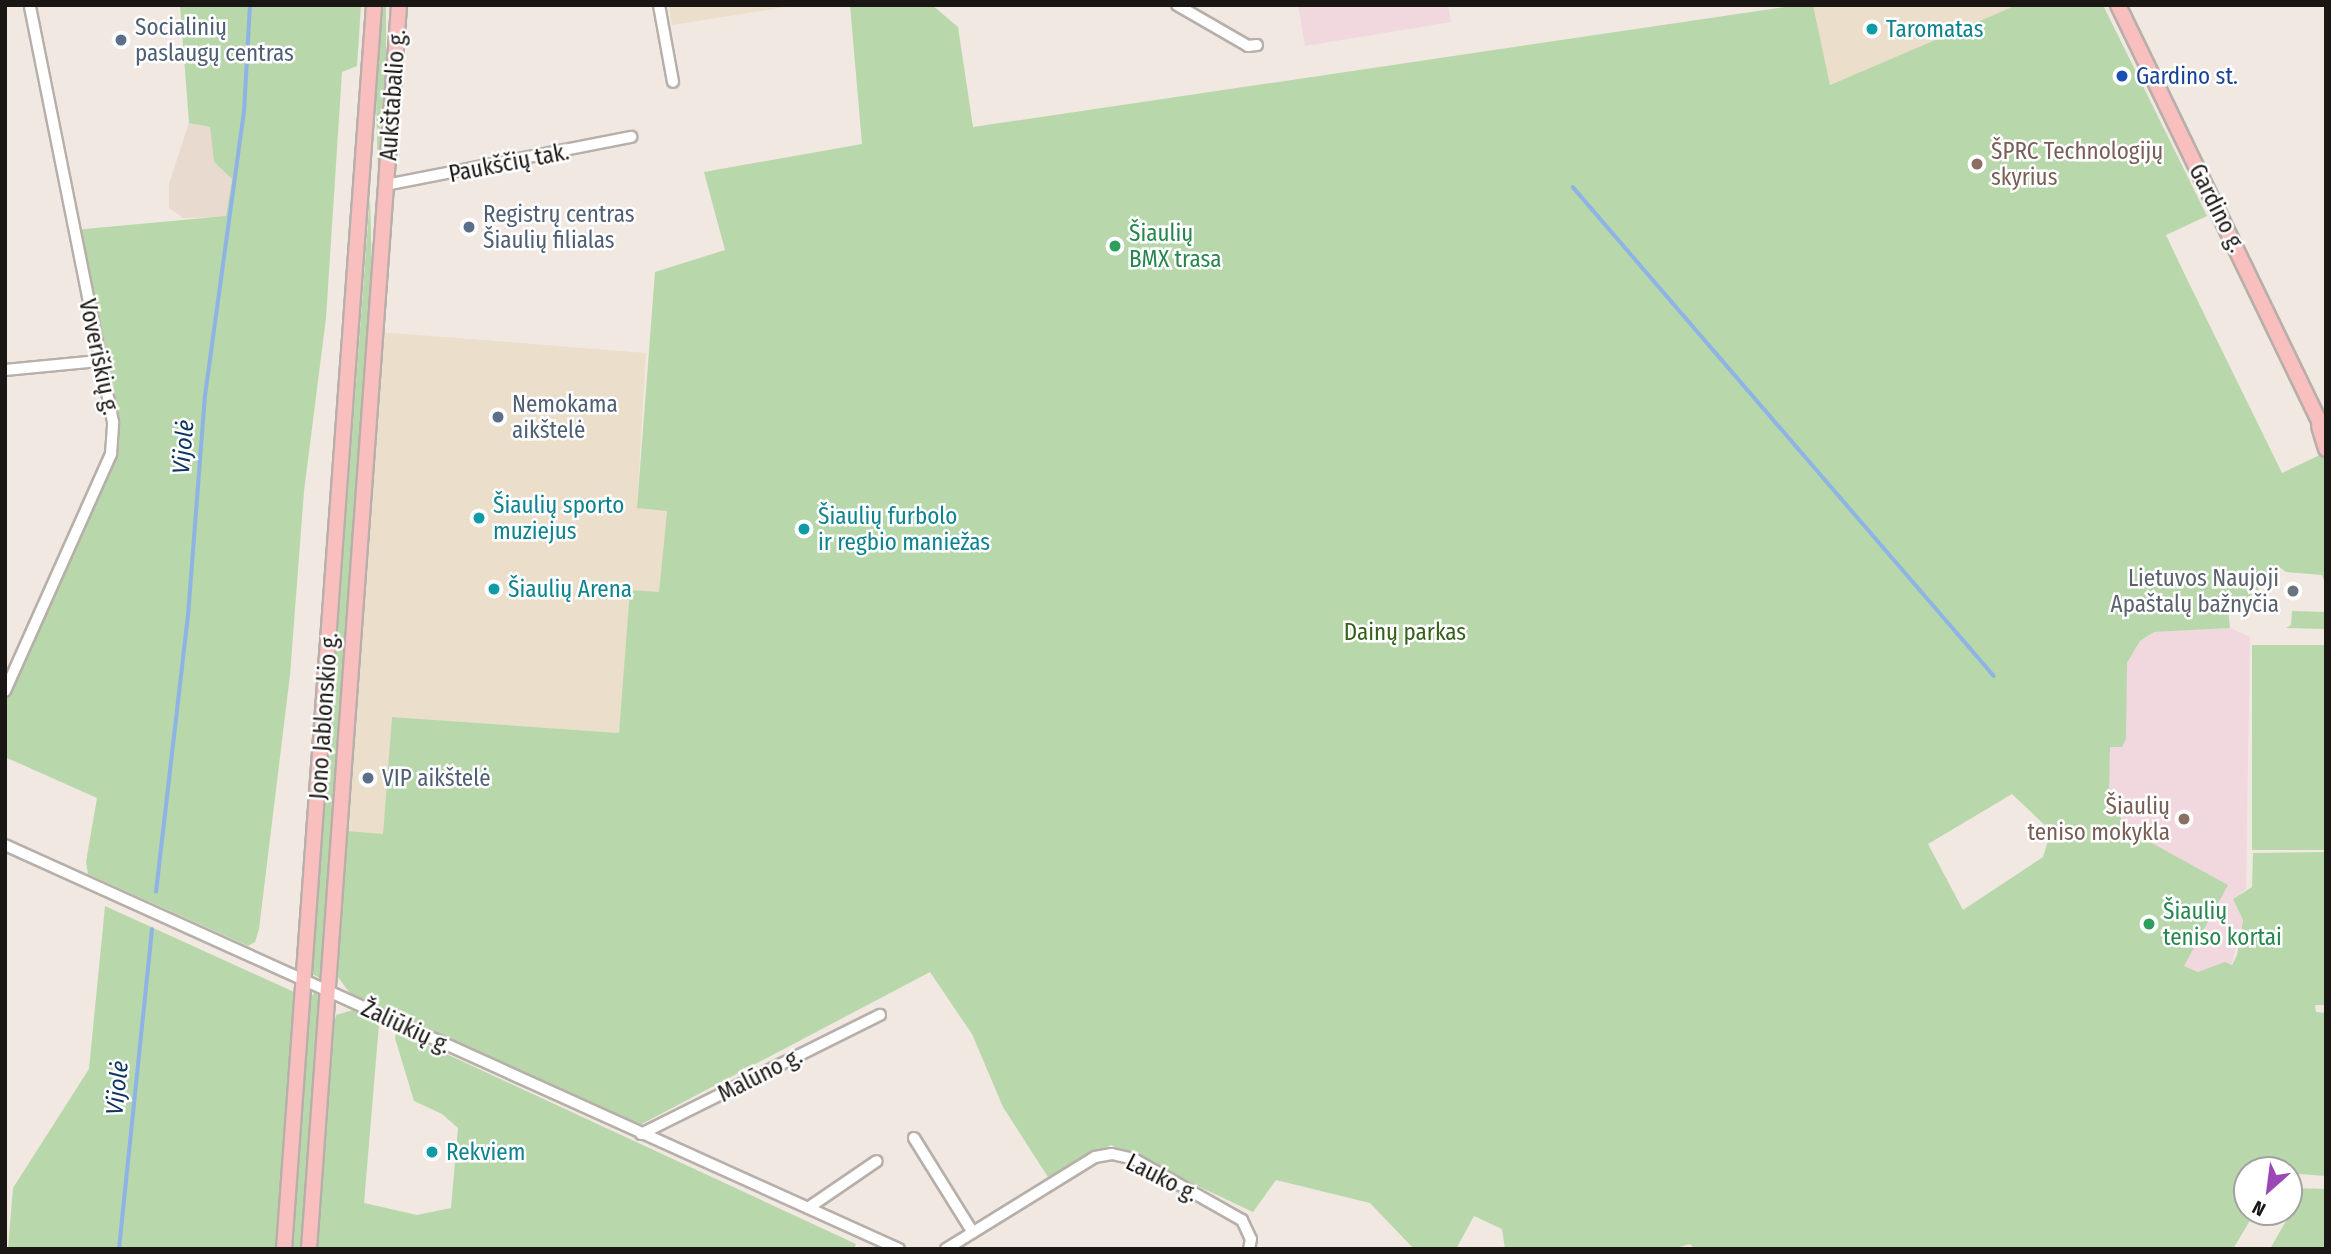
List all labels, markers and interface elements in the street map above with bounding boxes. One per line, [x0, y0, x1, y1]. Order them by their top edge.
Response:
place label: Socialinių paslaugų centras [135, 13, 294, 67]
place label: Taromatas [1886, 15, 1983, 43]
marker: Taromatas [1864, 21, 1880, 37]
street label: Aukštabalio g. [375, 29, 411, 161]
marker: Socialinių paslaugų centras [113, 32, 129, 48]
place label: Gardino st. [2136, 62, 2238, 90]
marker: Gardino st. [2114, 68, 2130, 84]
place label: ŠPRC Technologijų skyrius [1991, 137, 2163, 191]
street label: Paukščių tak. [447, 138, 571, 188]
marker: ŠPRC Technologijų skyrius [1969, 156, 1985, 172]
street label: Gardino g. [2183, 159, 2251, 257]
place label: Registrų centras Šiaulių filialas [483, 200, 635, 254]
marker: Registrų centras Šiaulių filialas [461, 219, 477, 235]
place label: Šiaulių BMX trasa [1129, 219, 1221, 273]
marker: Šiaulių BMX trasa [1107, 238, 1123, 254]
street label: Voveriškių g. [73, 296, 125, 418]
place label: Nemokama aikštelė [512, 390, 618, 444]
marker: Nemokama aikštelė [490, 409, 506, 425]
water label: Vijolė [167, 419, 201, 475]
place label: Šiaulių sporto muziejus [493, 491, 624, 545]
place label: Šiaulių furbolo ir regbio maniežas [818, 502, 990, 556]
marker: Šiaulių sporto muziejus [471, 510, 487, 526]
marker: Šiaulių furbolo ir regbio maniežas [796, 521, 812, 537]
place label: Lietuvos Naujoji Apaštalų bažnyčia [2111, 564, 2279, 618]
place label: Šiaulių Arena [508, 575, 632, 603]
marker: Šiaulių Arena [486, 581, 502, 597]
marker: Lietuvos Naujoji Apaštalų bažnyčia [2285, 583, 2301, 599]
park label: Dainų parkas [1344, 618, 1466, 646]
street label: Jono Jablonskio g. [304, 631, 344, 801]
place label: VIP aikštelė [382, 764, 491, 792]
marker: VIP aikštelė [360, 770, 376, 786]
place label: Šiaulių teniso mokykla [2028, 792, 2170, 846]
marker: Šiaulių teniso mokykla [2176, 811, 2192, 827]
place label: Šiaulių teniso kortai [2163, 897, 2282, 951]
marker: Šiaulių teniso kortai [2141, 916, 2157, 932]
street label: Žaliūkių g. [357, 994, 455, 1060]
street label: Malūno g. [713, 1042, 807, 1108]
water label: Vijolė [101, 1059, 135, 1117]
place label: Rekviem [446, 1138, 525, 1166]
marker: Rekviem [424, 1144, 440, 1160]
street label: Lauko g. [1121, 1148, 1203, 1208]
north arrow [2233, 1156, 2303, 1226]
text: N [2248, 1195, 2269, 1221]

